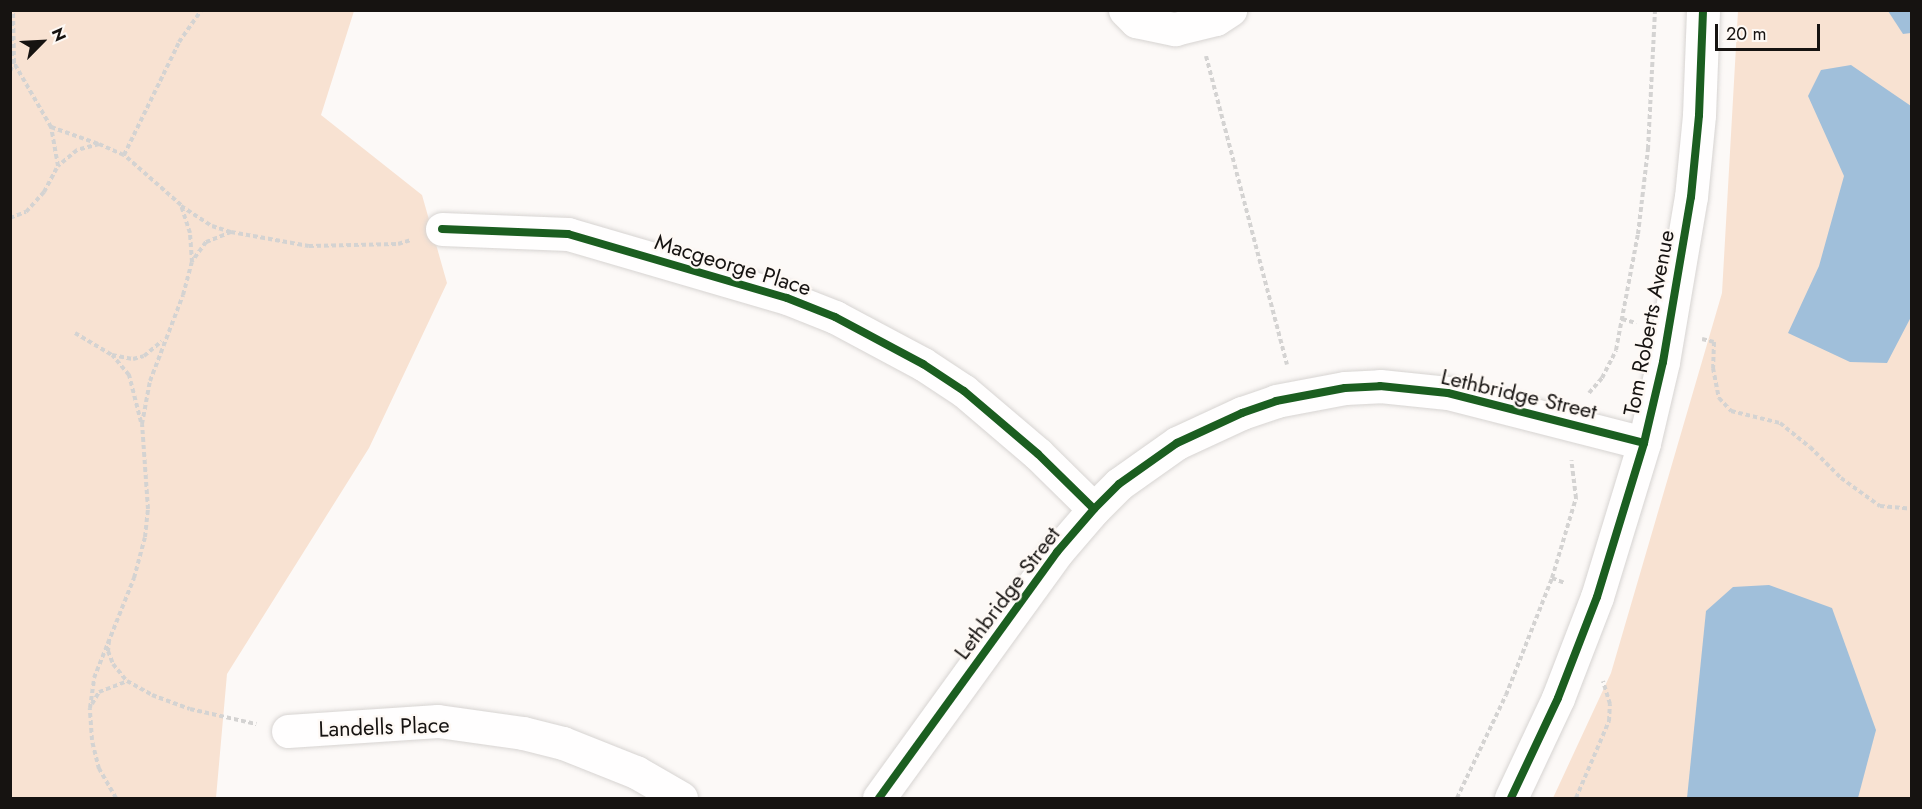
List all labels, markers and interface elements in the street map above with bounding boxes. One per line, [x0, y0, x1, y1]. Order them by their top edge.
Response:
north arrow [12, 12, 72, 72]
scale bar [1718, 12, 1823, 50]
text: 20 m [1726, 21, 1766, 47]
text: N [46, 24, 72, 45]
street label: Tom Roberts Avenue [1618, 228, 1680, 418]
street label: Macgeorge Place [652, 229, 814, 301]
street label: Lethbridge Street [1438, 363, 1600, 425]
street label: Lethbridge Street [949, 521, 1065, 665]
street label: Landells Place [318, 712, 450, 742]

